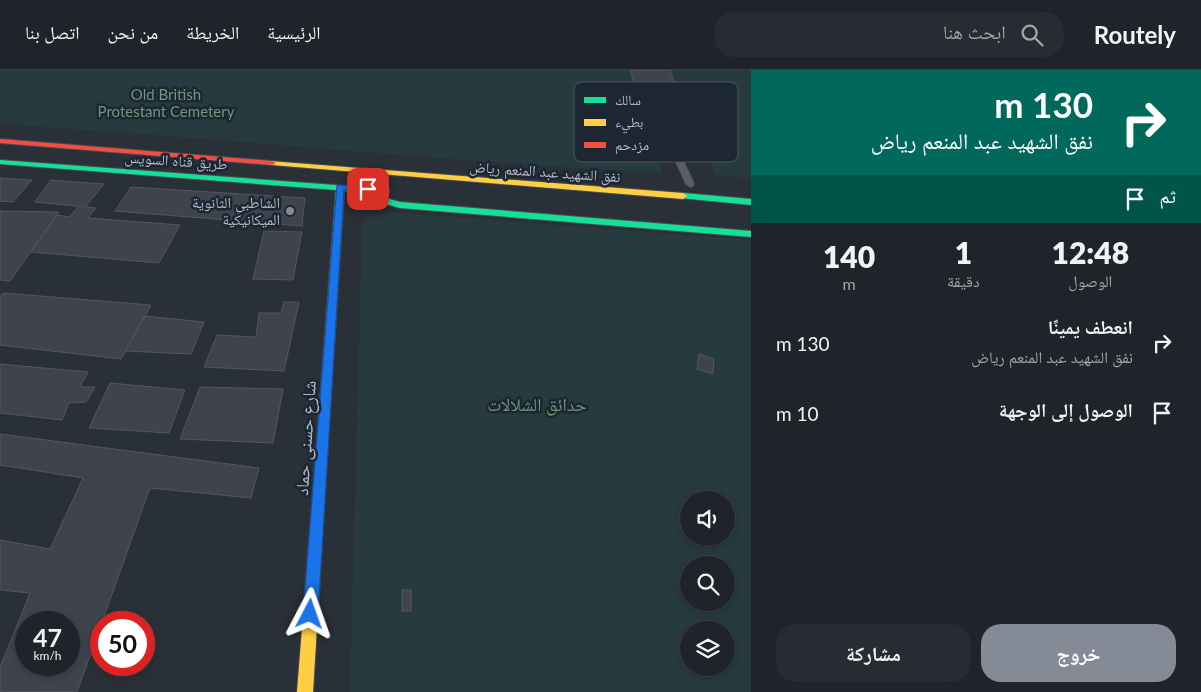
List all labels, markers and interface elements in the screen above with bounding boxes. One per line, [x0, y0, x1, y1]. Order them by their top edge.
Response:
search box [714, 12, 1064, 57]
text: ابحث هنا [943, 20, 1006, 43]
text: Routely [1094, 20, 1176, 49]
text: اتصل بنا [25, 21, 79, 43]
text: من نحن [107, 21, 158, 43]
text: الخريطة [186, 21, 239, 43]
text: الرئيسية [267, 21, 321, 43]
icon: search [1018, 21, 1046, 49]
legend [574, 82, 738, 162]
text: 130 m [994, 83, 1093, 125]
park label: Old British Protestant Cemetery [98, 85, 235, 120]
icon: right [1111, 90, 1176, 155]
text: سالك [615, 91, 641, 108]
text: بطيء [615, 113, 644, 134]
text: نفق الشهيد عبد المنعم رياض [871, 127, 1093, 154]
text: مزدحم [615, 136, 649, 155]
street label: طريق قناه السويس [124, 147, 228, 175]
street label: نفق الشهيد عبد المنعم رياض [469, 157, 621, 187]
pin [347, 168, 389, 210]
icon: arrive [354, 175, 382, 203]
text: ثم [1159, 184, 1176, 207]
icon: arrive [1121, 185, 1149, 213]
place label: الشاطبي الثانوية الميكانيكية [192, 193, 280, 228]
marker: الشاطبي الثانوية الميكانيكية [284, 205, 296, 217]
text: 1 [955, 234, 972, 270]
text: 12:48 [1052, 234, 1129, 270]
text: 140 [823, 238, 875, 274]
text: دقيقة [947, 271, 980, 290]
text: الوصول [1068, 271, 1112, 290]
text: m [842, 274, 856, 293]
text: انعطف يمينًا [1048, 315, 1133, 338]
icon: right [1148, 329, 1176, 357]
text: 130 m [776, 332, 830, 355]
text: نفق الشهيد عبد المنعم رياض [971, 347, 1133, 366]
street label: شارع حسنى حماد [290, 380, 321, 496]
park label: حدائق الشلالات [487, 393, 587, 416]
text: الوصول إلى الوجهة [999, 398, 1133, 421]
icon: arrive [1148, 399, 1176, 427]
text: 10 m [776, 402, 819, 425]
map controls [680, 491, 735, 676]
button: sound [680, 491, 735, 546]
button: search [680, 556, 735, 611]
position arrow [283, 587, 335, 639]
speed limit sign: 50 [90, 611, 155, 676]
button: layers [680, 621, 735, 676]
text: 47 [33, 622, 62, 652]
button: مشاركة [776, 624, 971, 682]
button: خروج [981, 624, 1176, 682]
text: km/h [33, 648, 62, 663]

